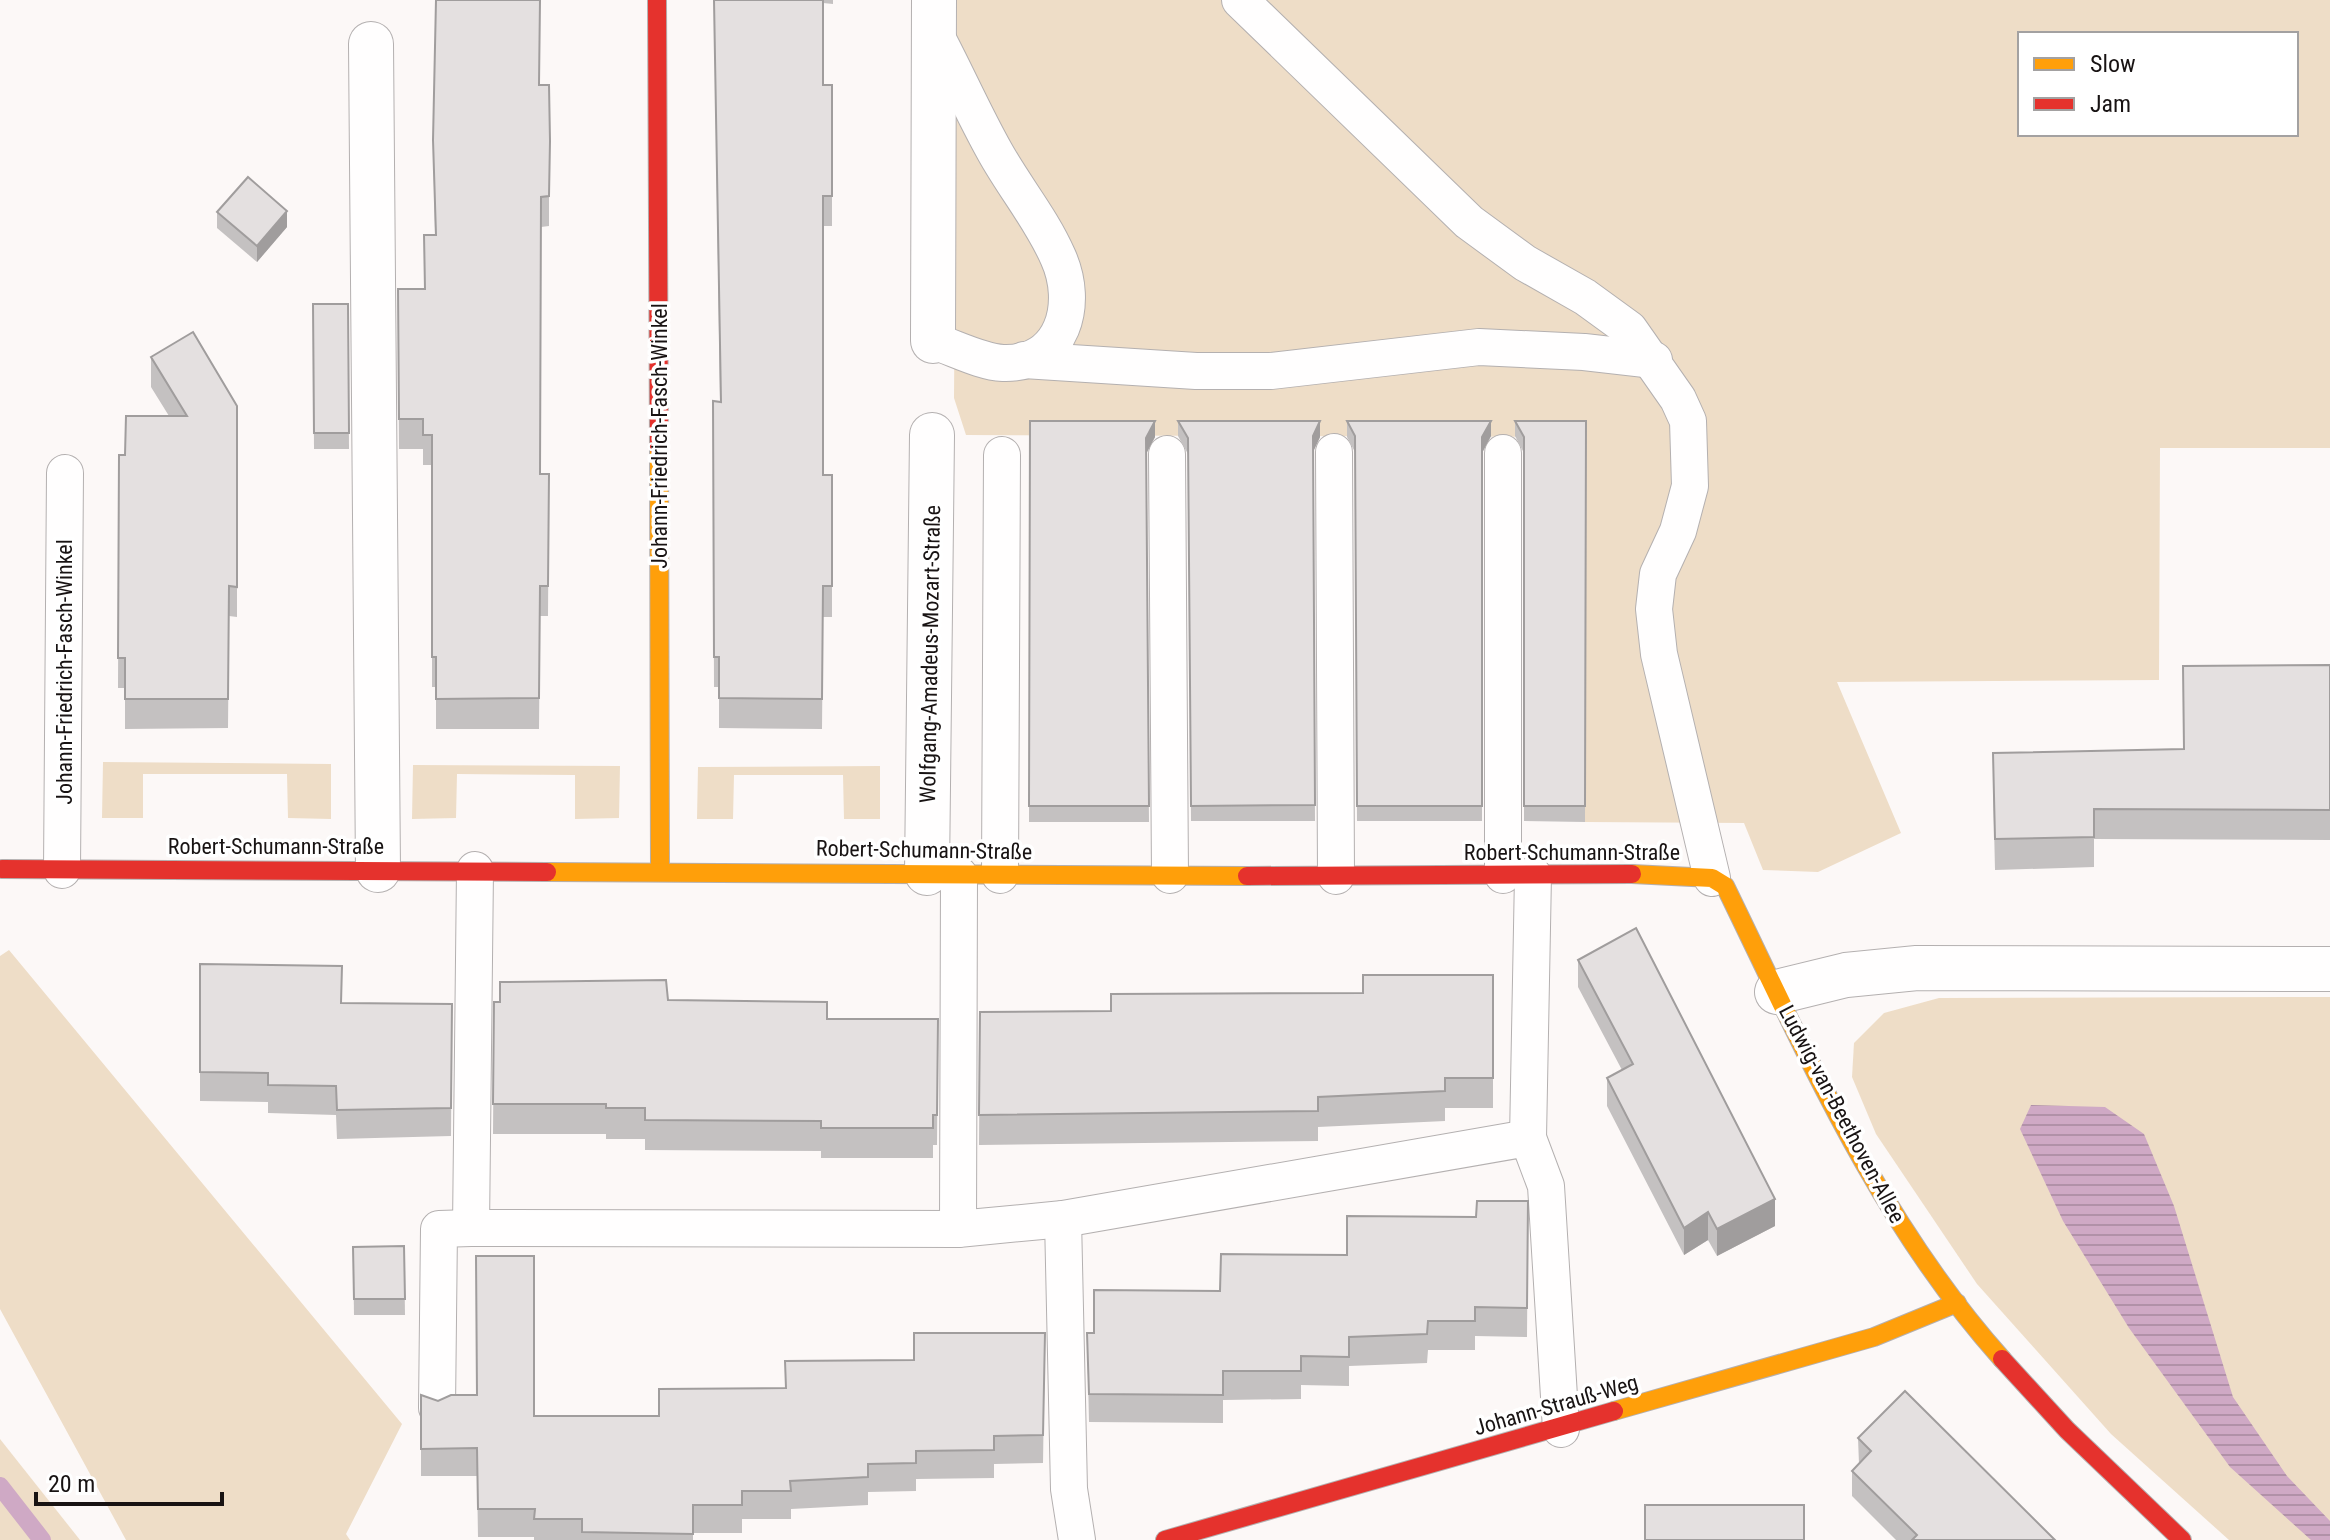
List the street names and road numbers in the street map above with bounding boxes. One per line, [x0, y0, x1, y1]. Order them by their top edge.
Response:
street label: Johann-Friedrich-Fasch-Winkel [647, 303, 672, 569]
street label: Wolfgang-Amadeus-Mozart-Straße [915, 505, 945, 803]
street label: Johann-Friedrich-Fasch-Winkel [52, 539, 77, 805]
street label: Robert-Schumann-Straße [168, 834, 384, 859]
street label: Robert-Schumann-Straße [816, 836, 1032, 864]
street label: Robert-Schumann-Straße [1464, 840, 1680, 865]
street label: Ludwig-van-Beethoven-Allee [1774, 1001, 1910, 1227]
street label: Johann-Strauß-Weg [1471, 1370, 1641, 1440]

